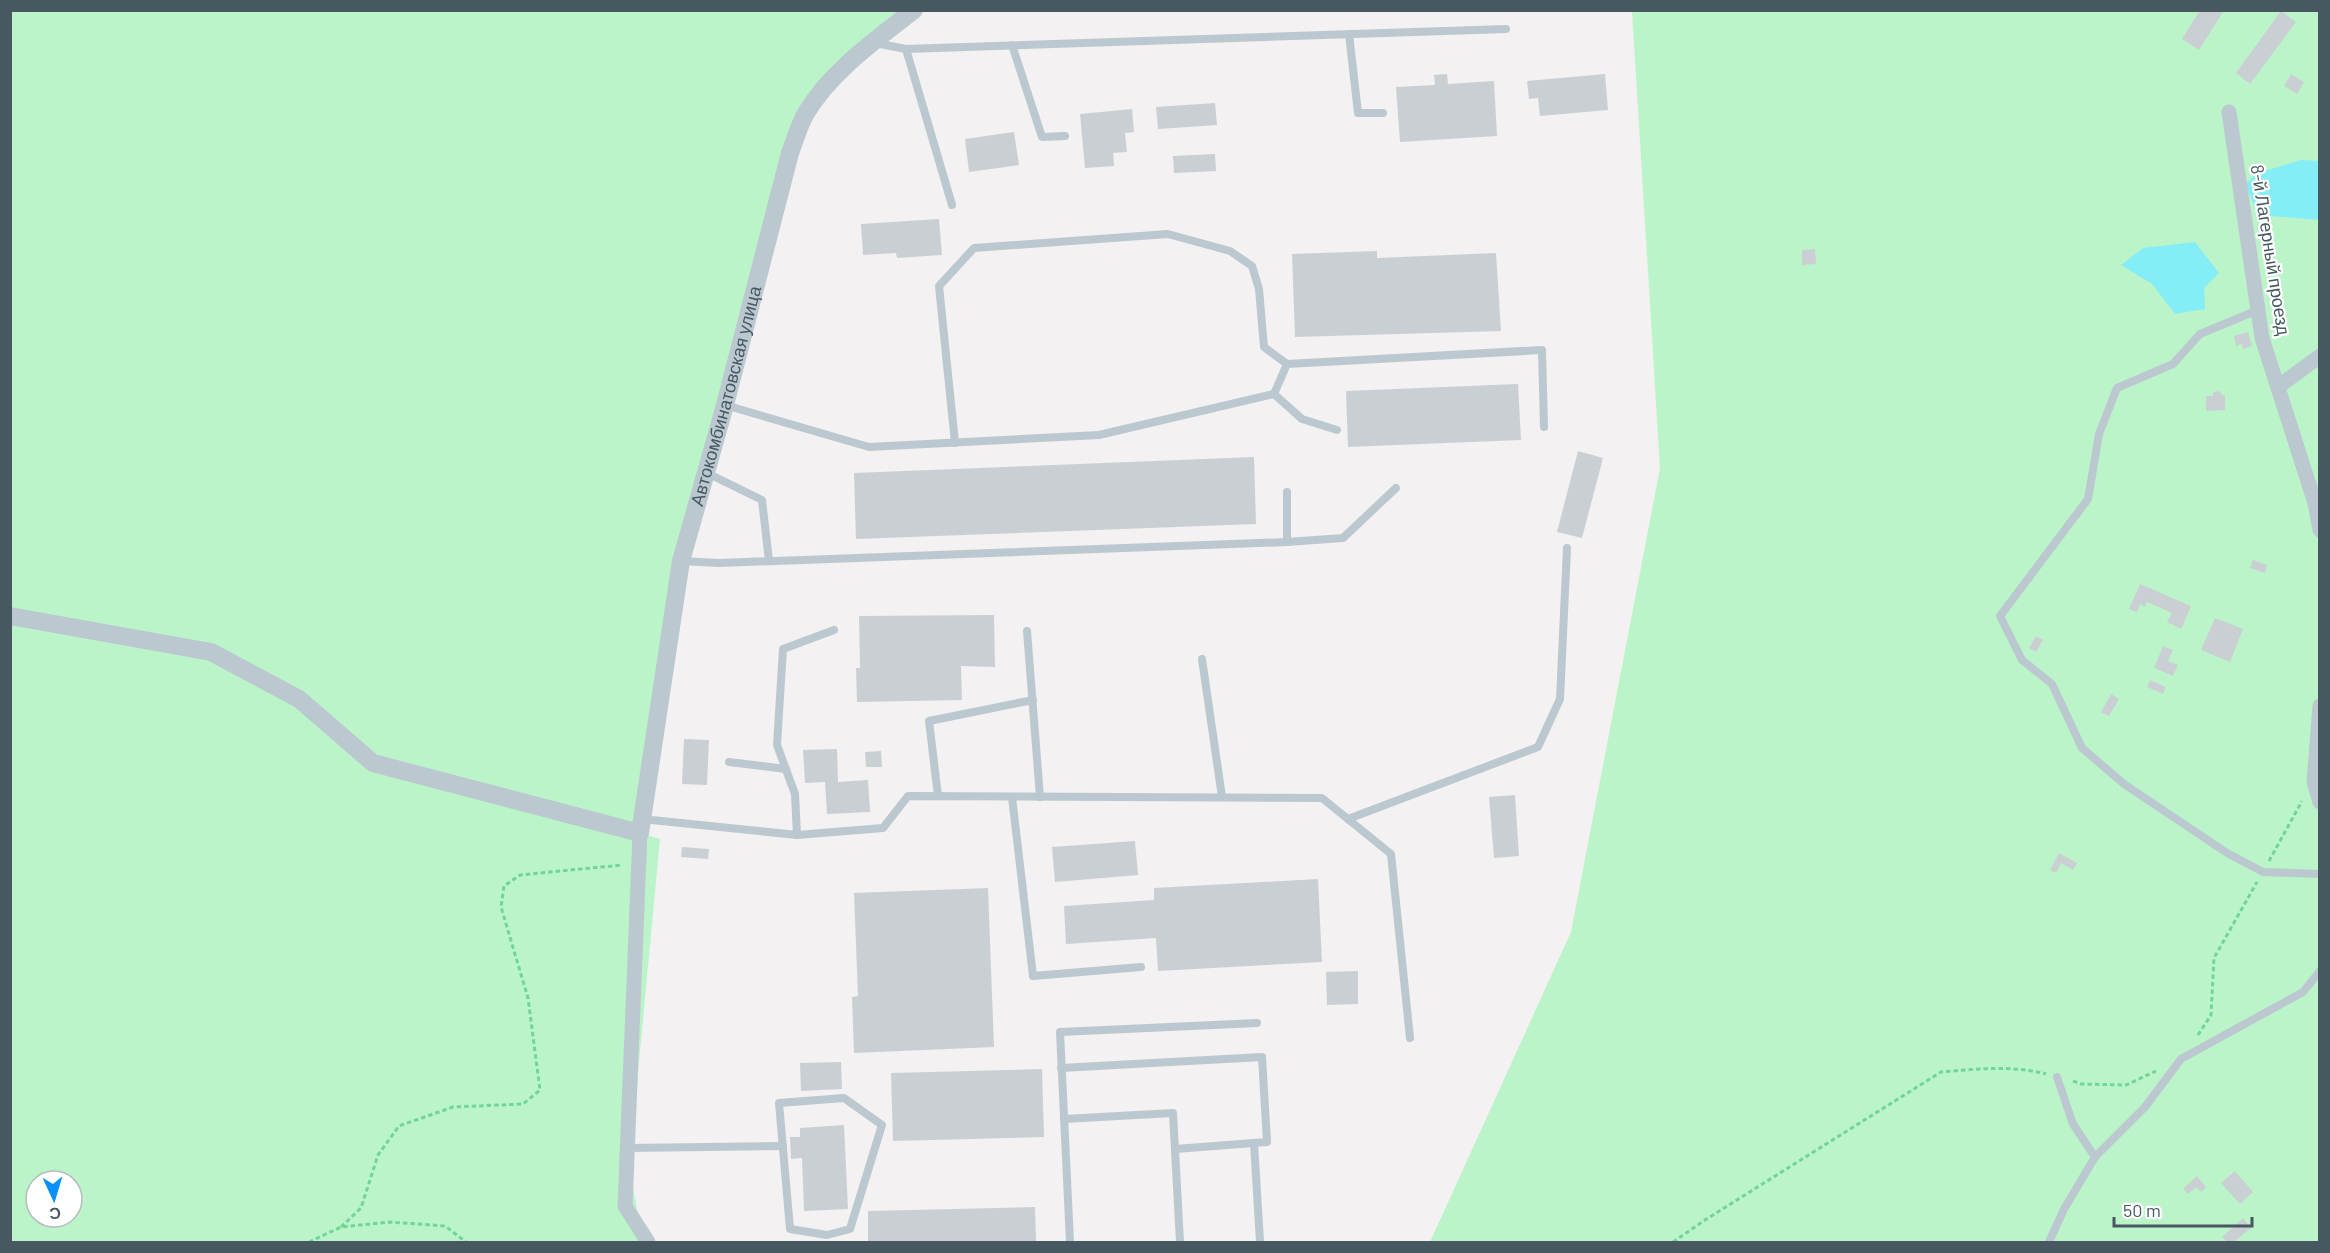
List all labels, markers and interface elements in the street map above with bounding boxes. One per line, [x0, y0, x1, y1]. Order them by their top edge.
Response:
street label: 8-й Лагерный проезд [2247, 163, 2295, 337]
street label: Автокомбинатовская улица [685, 282, 766, 508]
north arrow [24, 1169, 84, 1229]
scale bar [2114, 1190, 2252, 1228]
text: 50 m [2123, 1199, 2161, 1221]
text: С [48, 1205, 62, 1224]

